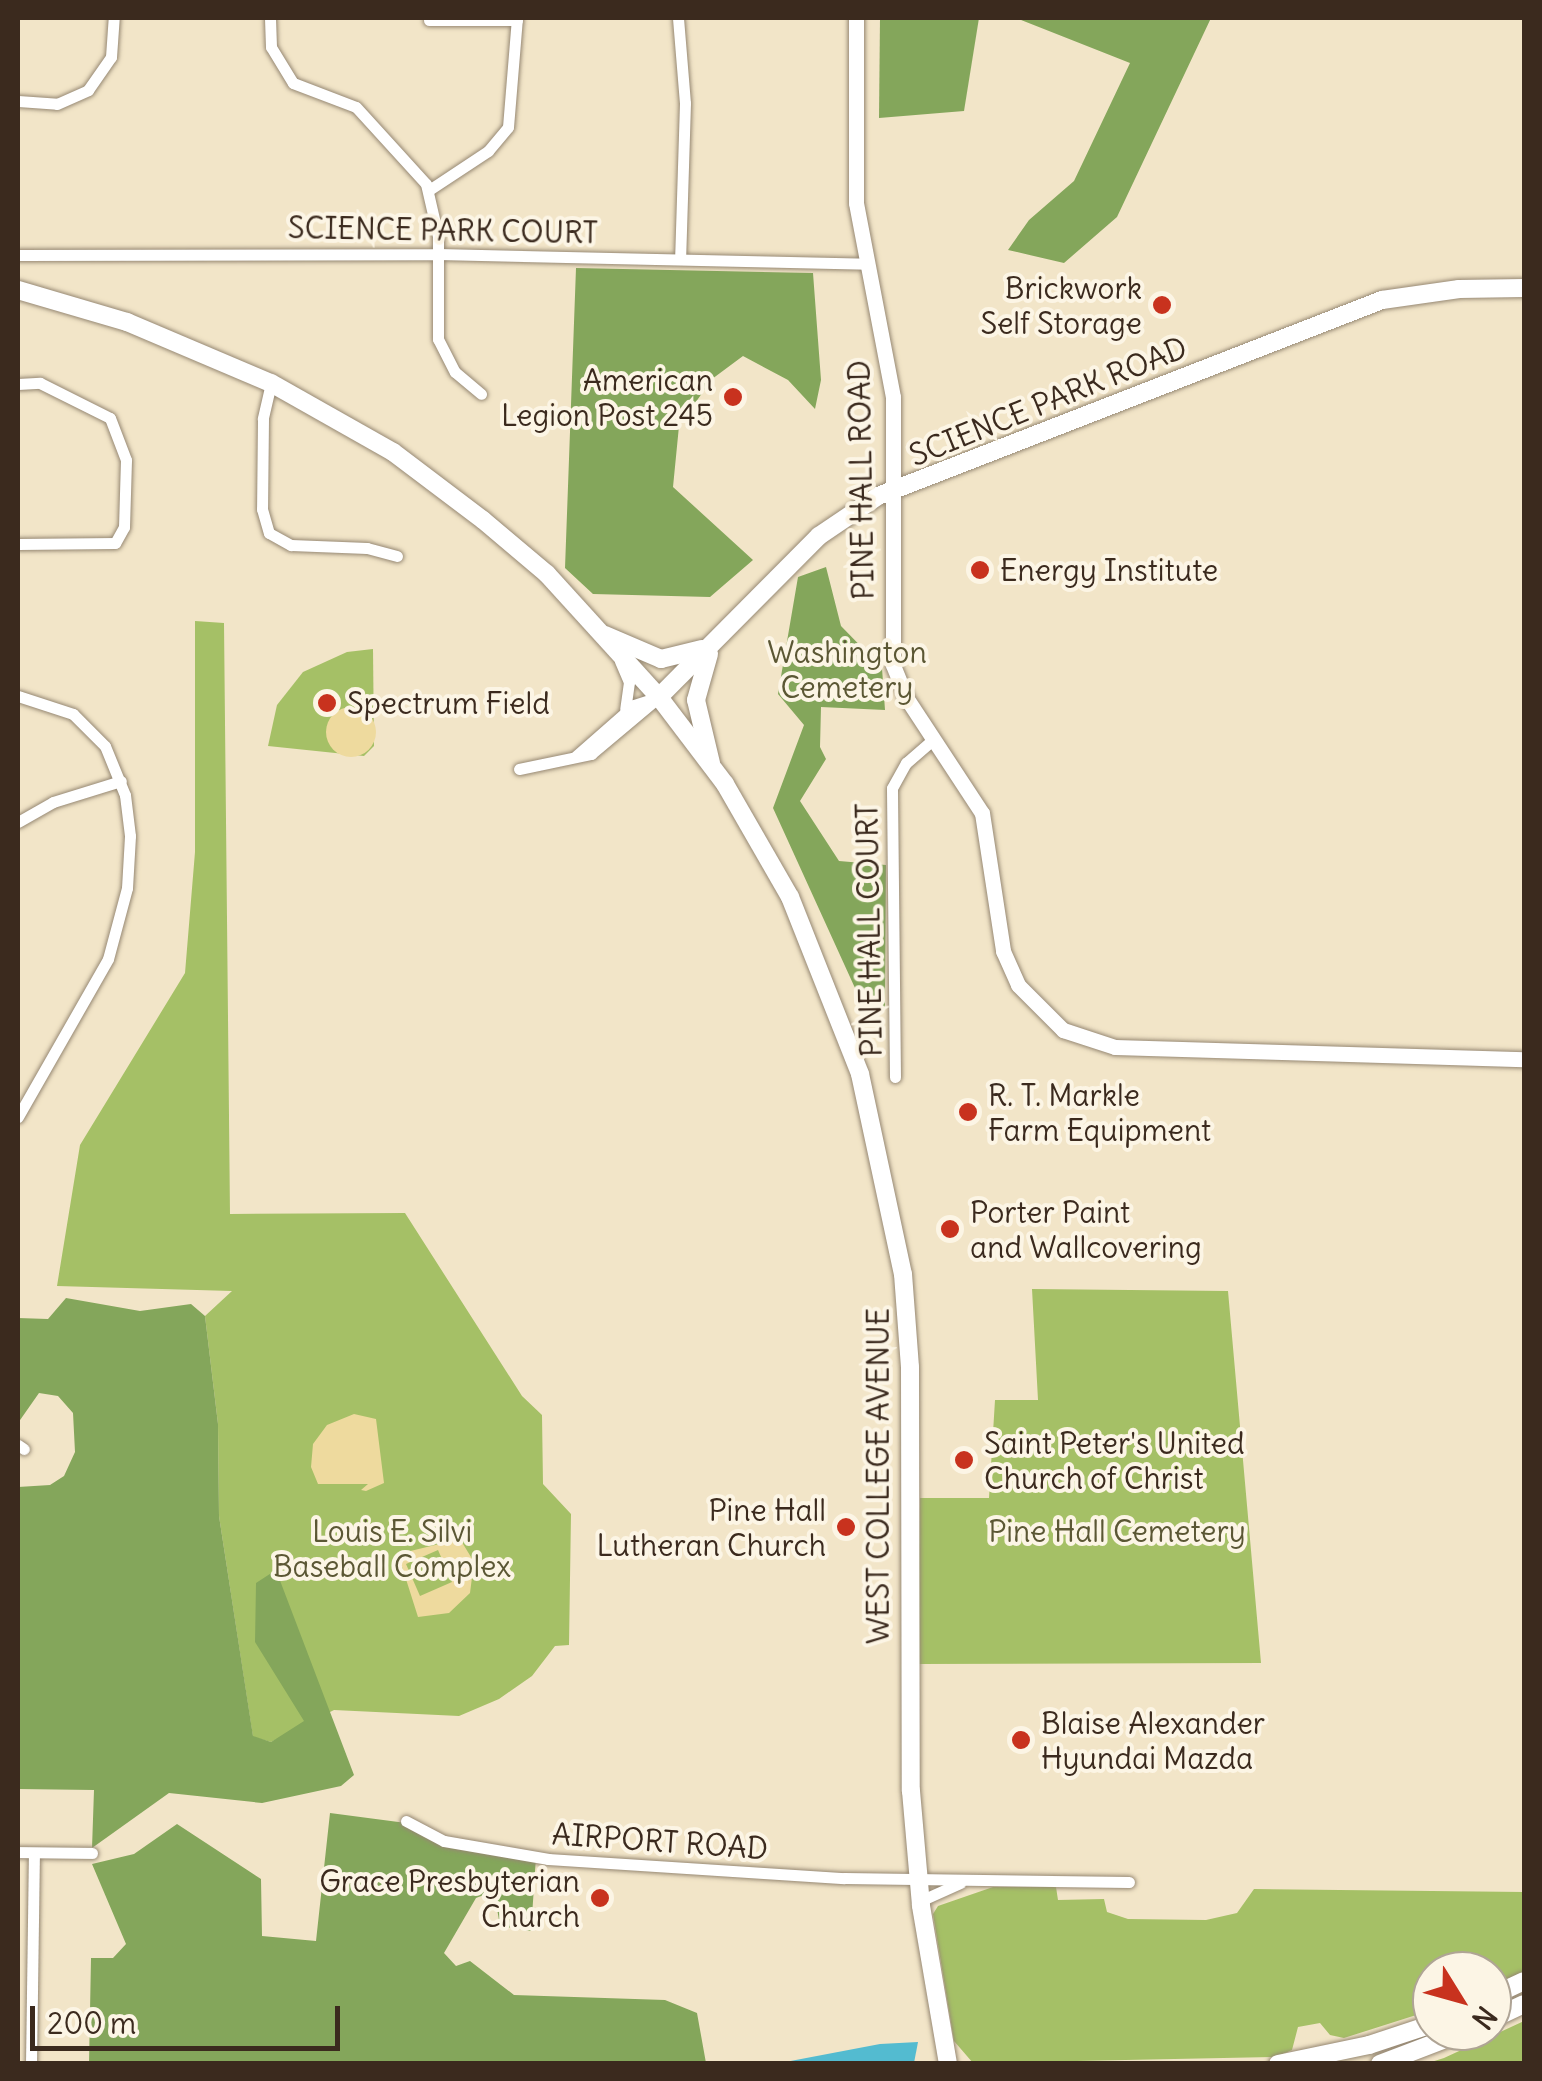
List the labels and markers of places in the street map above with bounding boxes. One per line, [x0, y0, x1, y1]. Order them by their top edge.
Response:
place label: Brickwork Self Storage [981, 270, 1142, 340]
marker: Brickwork Self Storage [1151, 294, 1173, 316]
place label: American Legion Post 245 [501, 362, 713, 432]
marker: American Legion Post 245 [722, 386, 744, 408]
place label: Energy Institute [1000, 552, 1218, 588]
marker: Energy Institute [969, 559, 991, 581]
place label: Spectrum Field [347, 685, 550, 721]
marker: Spectrum Field [316, 692, 338, 714]
place label: R. T. Markle Farm Equipment [988, 1077, 1211, 1148]
marker: R. T. Markle Farm Equipment [957, 1101, 979, 1123]
place label: Porter Paint and Wallcovering [970, 1194, 1202, 1264]
marker: Porter Paint and Wallcovering [939, 1218, 961, 1240]
place label: Saint Peter's United Church of Christ [984, 1425, 1245, 1496]
marker: Saint Peter's United Church of Christ [953, 1449, 975, 1471]
place label: Pine Hall Lutheran Church [596, 1492, 826, 1562]
marker: Pine Hall Lutheran Church [835, 1516, 857, 1538]
place label: Blaise Alexander Hyundai Mazda [1041, 1705, 1265, 1776]
marker: Blaise Alexander Hyundai Mazda [1010, 1729, 1032, 1751]
place label: Grace Presbyterian Church [319, 1863, 580, 1934]
marker: Grace Presbyterian Church [589, 1887, 611, 1909]

